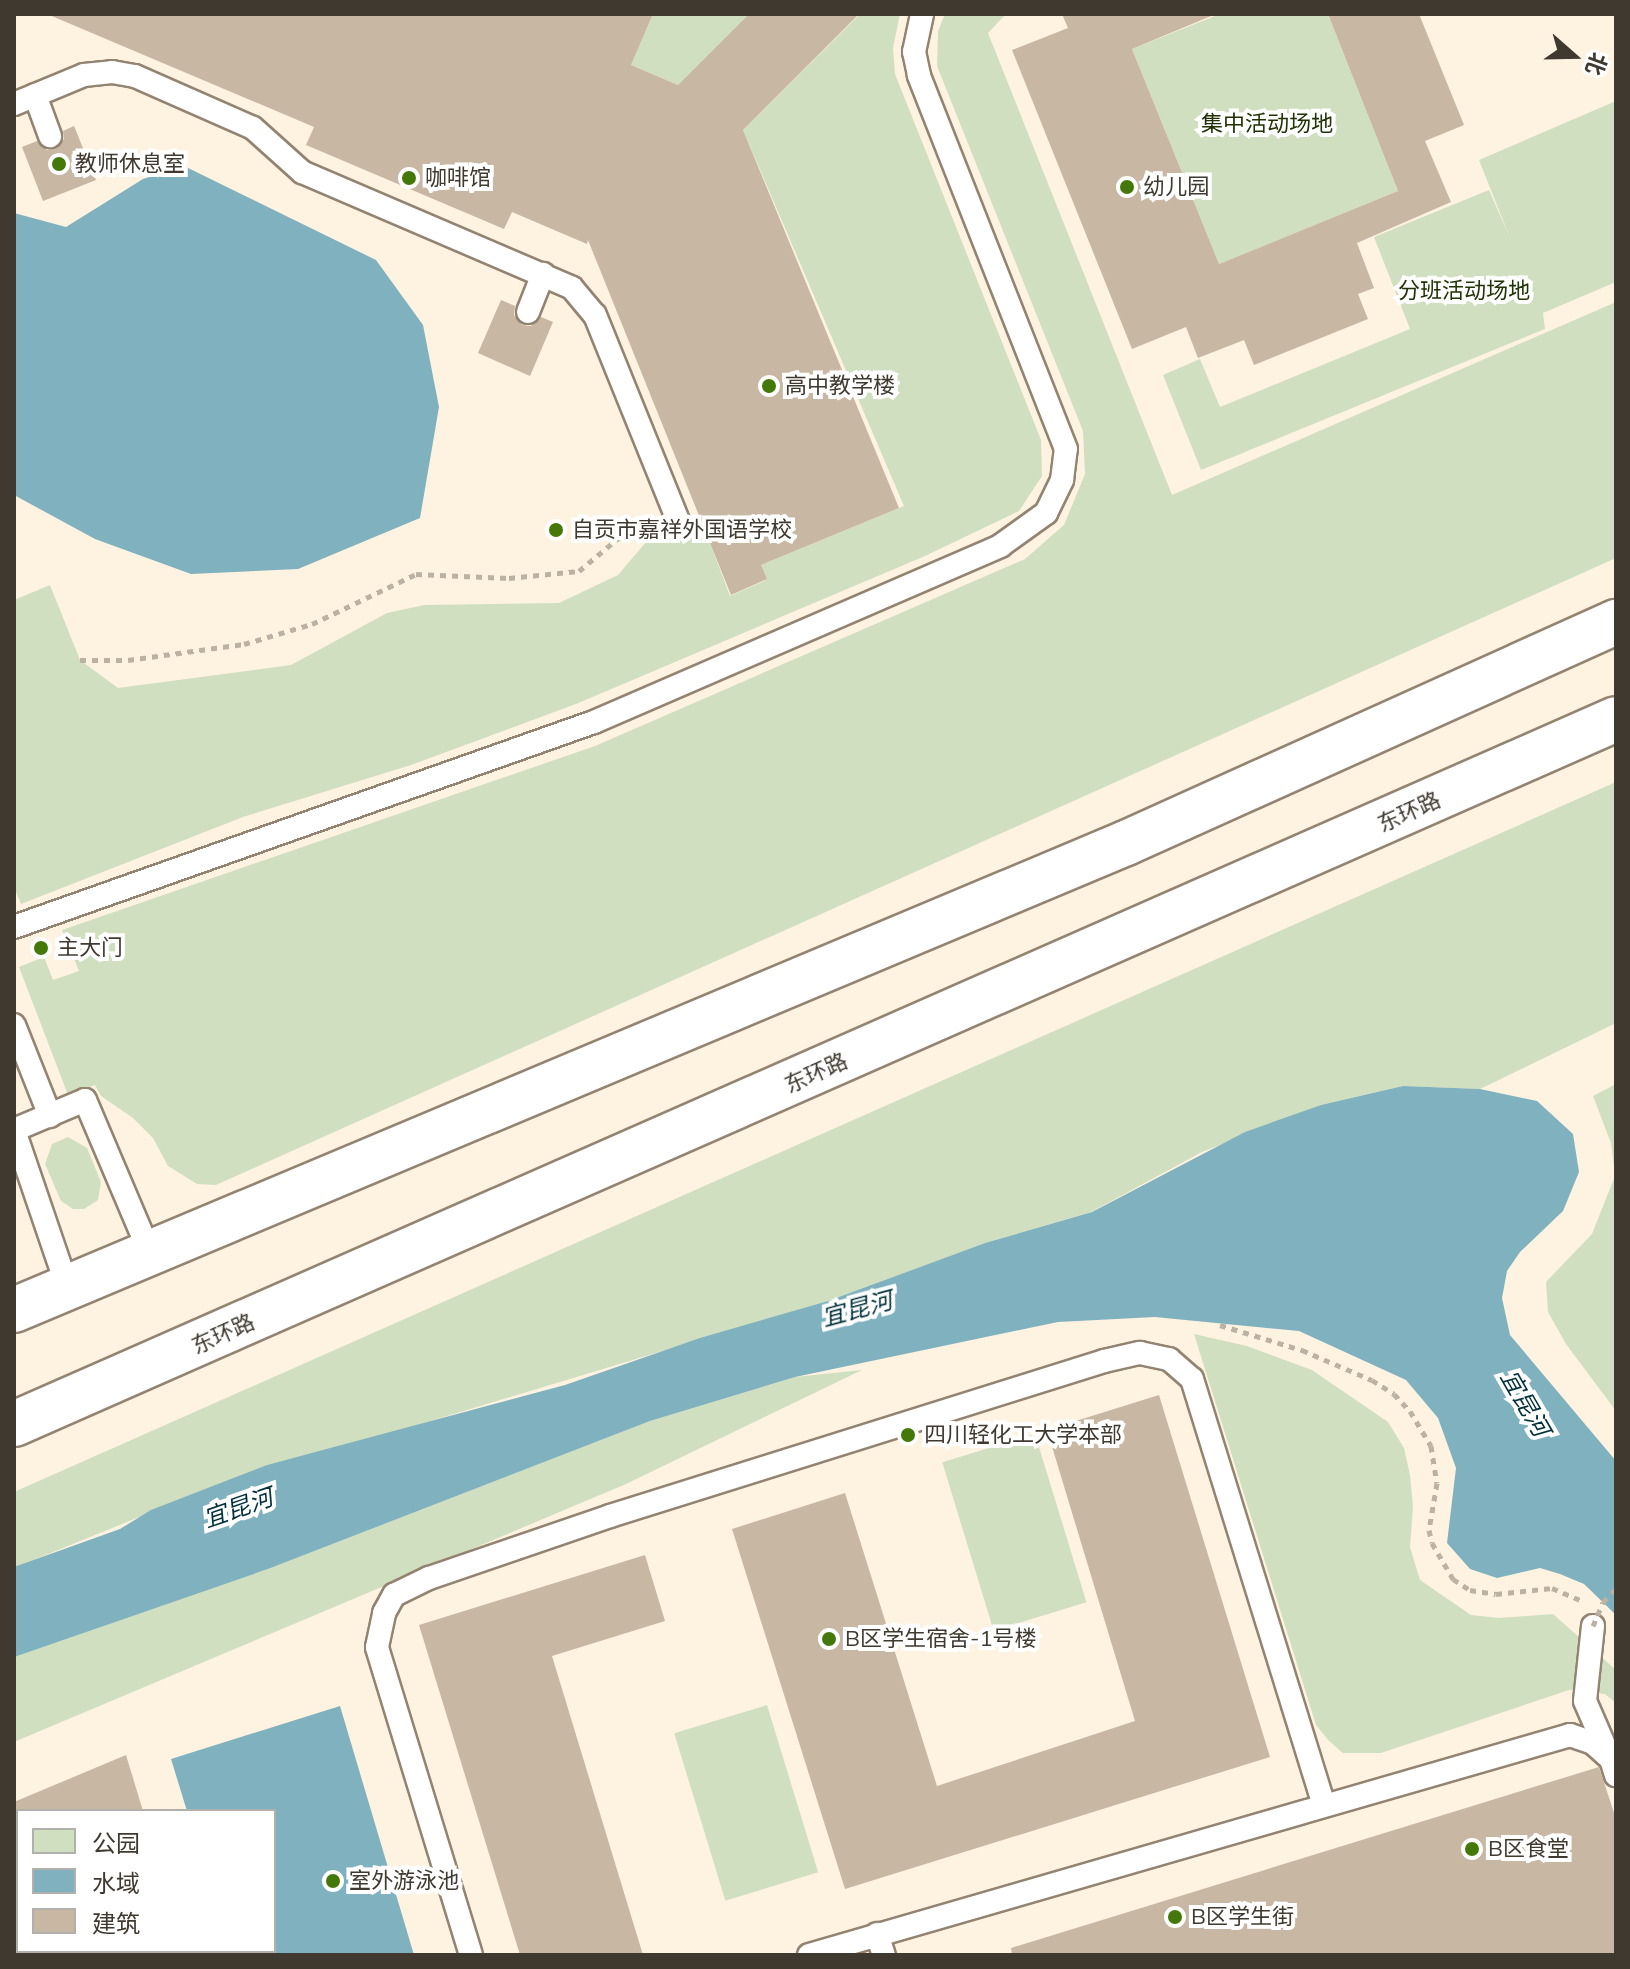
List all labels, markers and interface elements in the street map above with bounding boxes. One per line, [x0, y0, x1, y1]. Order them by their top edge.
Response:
north arrow [1534, 16, 1614, 96]
text: 北 [1580, 49, 1613, 79]
park label: 集中活动场地 [1201, 111, 1333, 137]
place label: 教师休息室 [75, 151, 185, 177]
marker: 教师休息室 [50, 155, 68, 173]
place label: 咖啡馆 [425, 165, 491, 191]
marker: 咖啡馆 [400, 169, 418, 187]
place label: 幼儿园 [1143, 174, 1209, 200]
marker: 幼儿园 [1118, 178, 1136, 196]
park label: 分班活动场地 [1398, 278, 1530, 304]
place label: 高中教学楼 [785, 373, 895, 399]
marker: 高中教学楼 [760, 377, 778, 395]
place label: 自贡市嘉祥外国语学校 [572, 517, 792, 543]
marker: 自贡市嘉祥外国语学校 [547, 521, 565, 539]
street label: 东环路 [1373, 787, 1445, 837]
place label: 主大门 [57, 935, 123, 961]
marker: 主大门 [32, 939, 50, 957]
street label: 东环路 [780, 1048, 852, 1098]
water label: 宜昆河 [818, 1286, 896, 1332]
street label: 东环路 [187, 1309, 259, 1359]
water label: 宜昆河 [1495, 1365, 1555, 1441]
place label: 四川轻化工大学本部 [924, 1422, 1122, 1448]
marker: 四川轻化工大学本部 [899, 1426, 917, 1444]
water label: 宜昆河 [199, 1483, 277, 1533]
place label: B区学生宿舍-1号楼 [845, 1626, 1037, 1652]
marker: B区学生宿舍-1号楼 [820, 1630, 838, 1648]
legend [16, 1809, 276, 1953]
text: 公园 [92, 1828, 140, 1858]
place label: B区食堂 [1488, 1836, 1569, 1862]
marker: B区食堂 [1463, 1840, 1481, 1858]
text: 水域 [92, 1868, 140, 1898]
place label: 室外游泳池 [349, 1868, 459, 1894]
marker: 室外游泳池 [324, 1872, 342, 1890]
place label: B区学生街 [1191, 1904, 1294, 1930]
text: 建筑 [92, 1908, 140, 1938]
marker: B区学生街 [1166, 1908, 1184, 1926]

